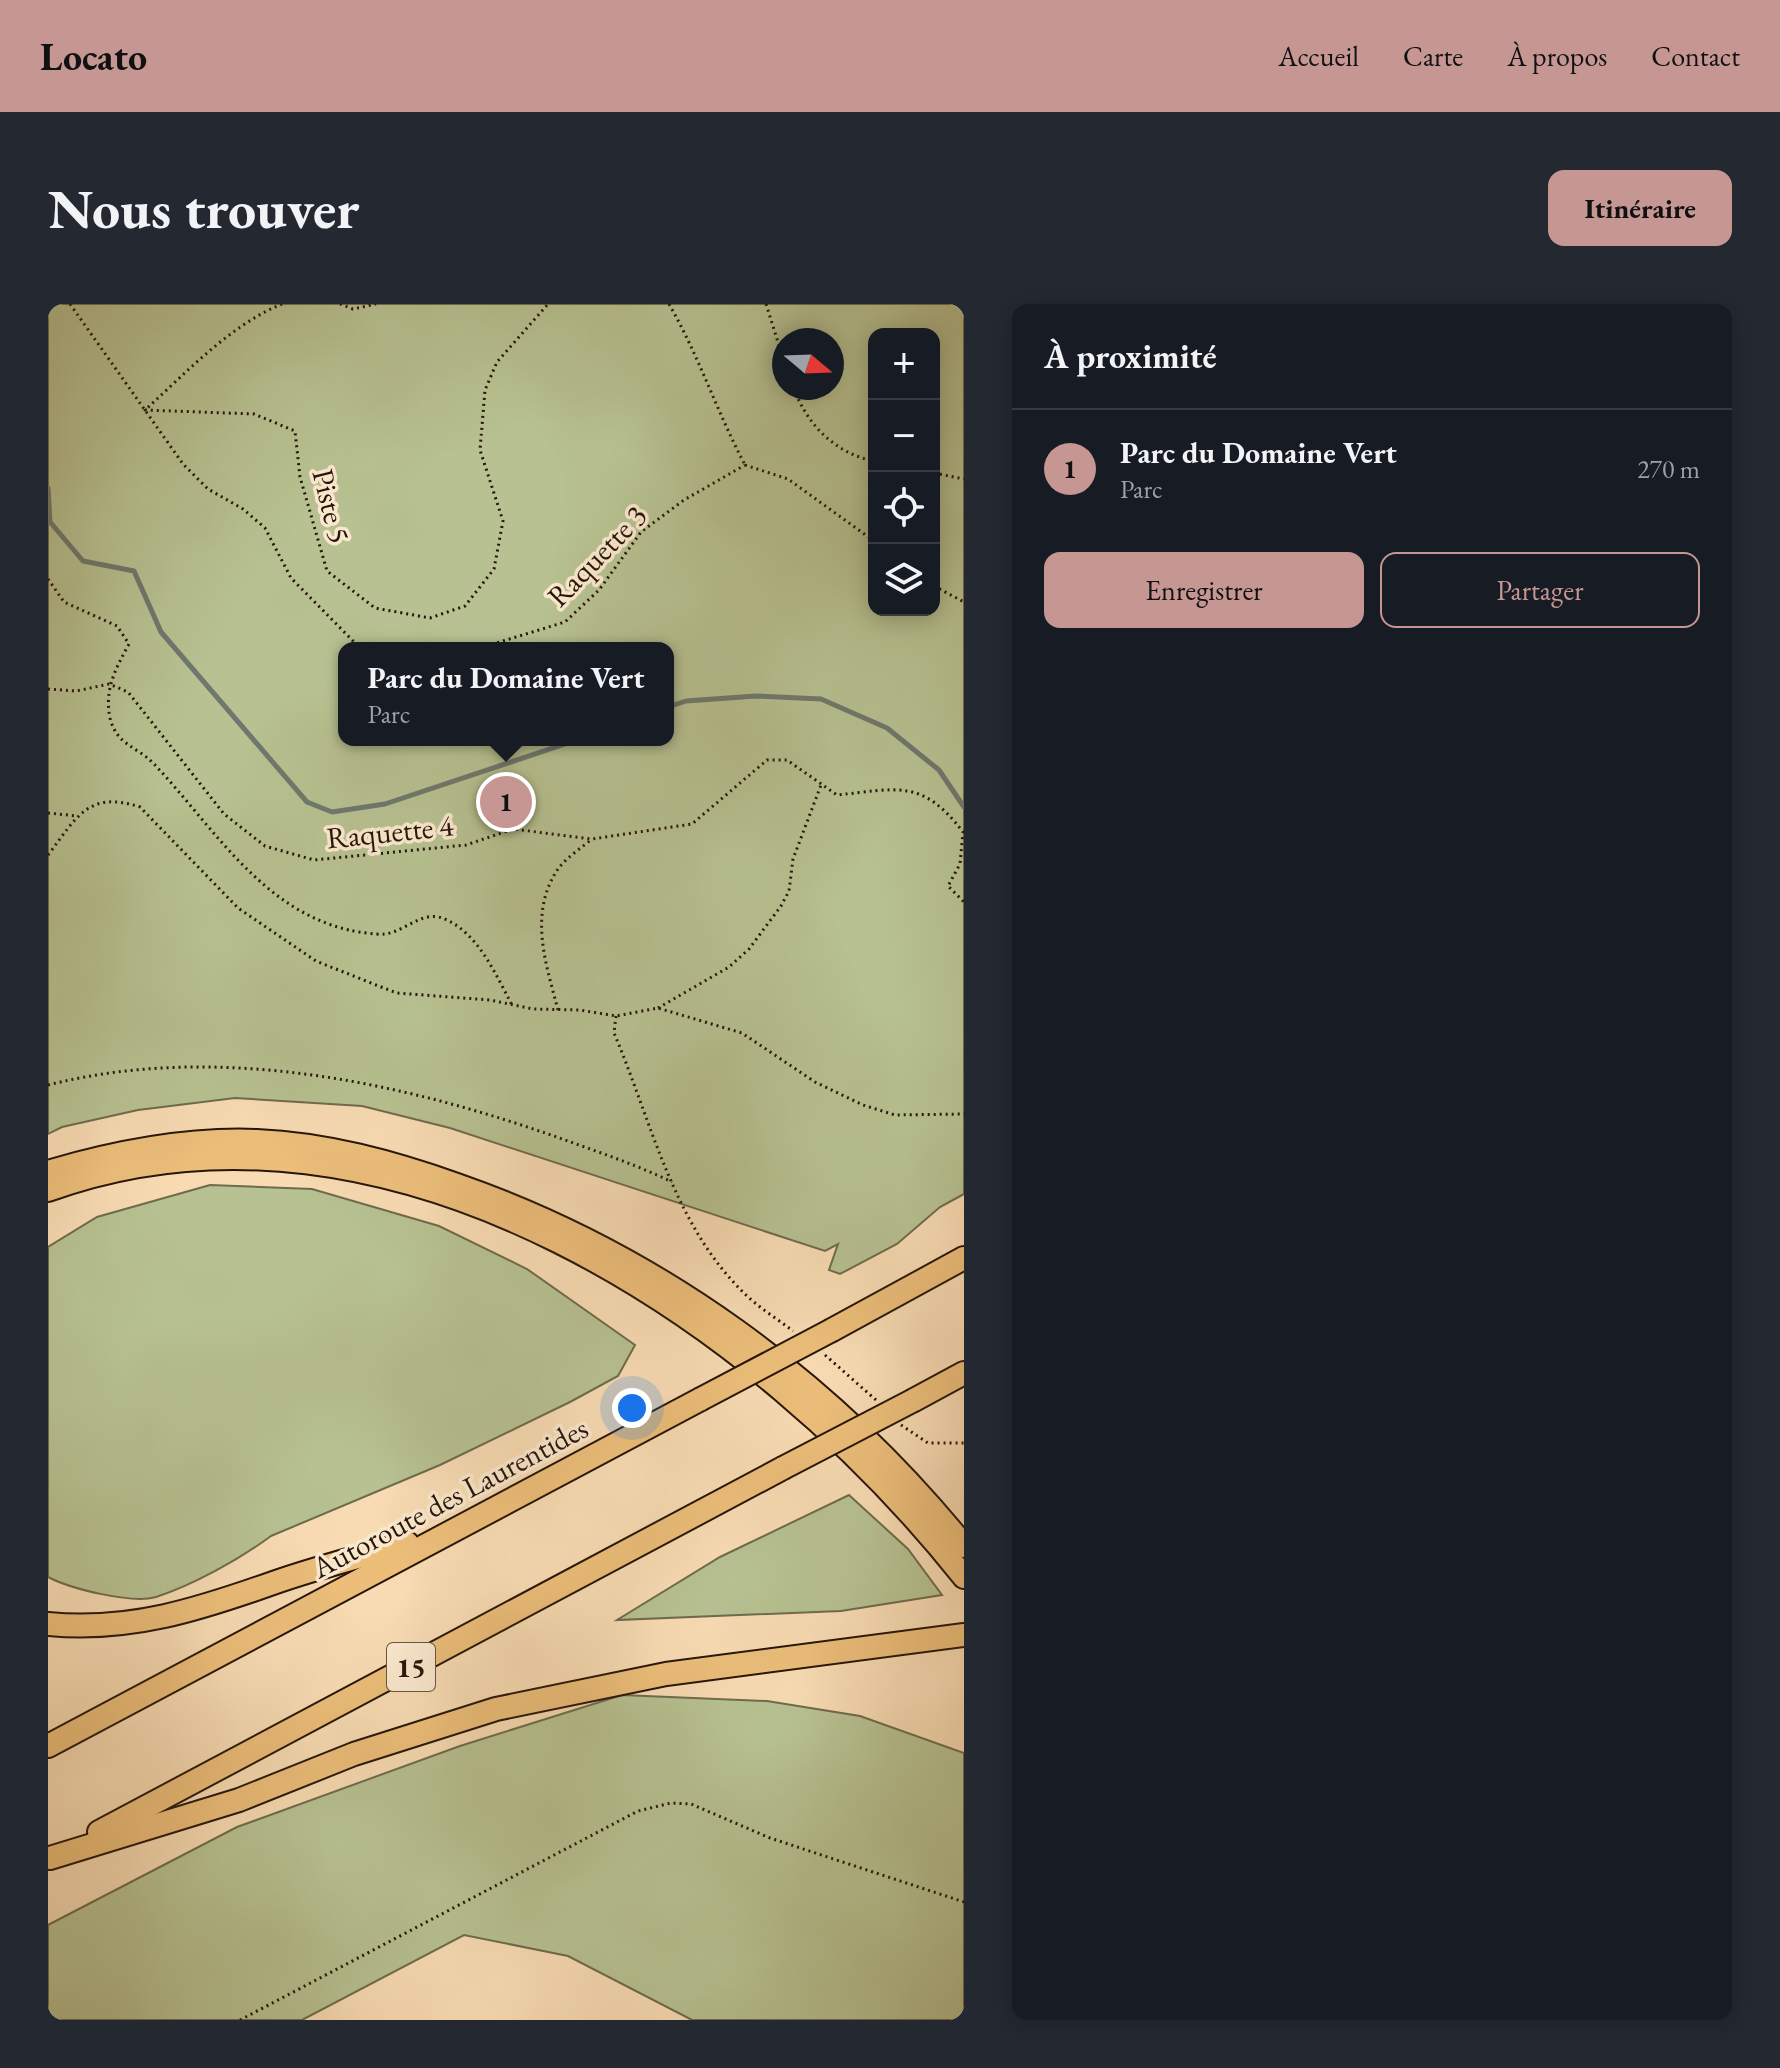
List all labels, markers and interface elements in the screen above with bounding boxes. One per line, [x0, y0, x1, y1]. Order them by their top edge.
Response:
text: Locato [40, 32, 147, 81]
text: Accueil [1278, 38, 1359, 74]
text: Carte [1403, 38, 1463, 74]
text: À propos [1507, 38, 1607, 74]
text: Contact [1651, 38, 1740, 74]
button: Itinéraire [1548, 170, 1732, 246]
text: Nous trouver [48, 172, 360, 245]
north arrow [772, 328, 844, 400]
map controls [868, 328, 940, 616]
button: + [868, 328, 940, 400]
text: À proximité [1044, 334, 1217, 378]
button: − [868, 400, 940, 472]
text: Parc du Domaine Vert [1120, 433, 1397, 472]
text: 1 [1063, 452, 1077, 486]
text: 270 m [1637, 452, 1700, 486]
street label: Piste 5 [303, 465, 359, 547]
button: locate [868, 472, 940, 544]
text: Parc [1120, 472, 1163, 506]
street label: Raquette 3 [538, 496, 655, 615]
button: layers [868, 544, 940, 616]
button: Enregistrer [1044, 552, 1364, 628]
button: Partager [1380, 552, 1700, 628]
popup [338, 642, 674, 746]
text: Parc du Domaine Vert [368, 658, 644, 697]
text: Parc [368, 697, 410, 731]
pin: 1 [480, 772, 532, 832]
street label: Raquette 4 [325, 805, 456, 858]
your location [612, 1388, 652, 1428]
street label: Autoroute des Laurentides [304, 1408, 595, 1587]
road number: 15 [387, 1643, 435, 1691]

